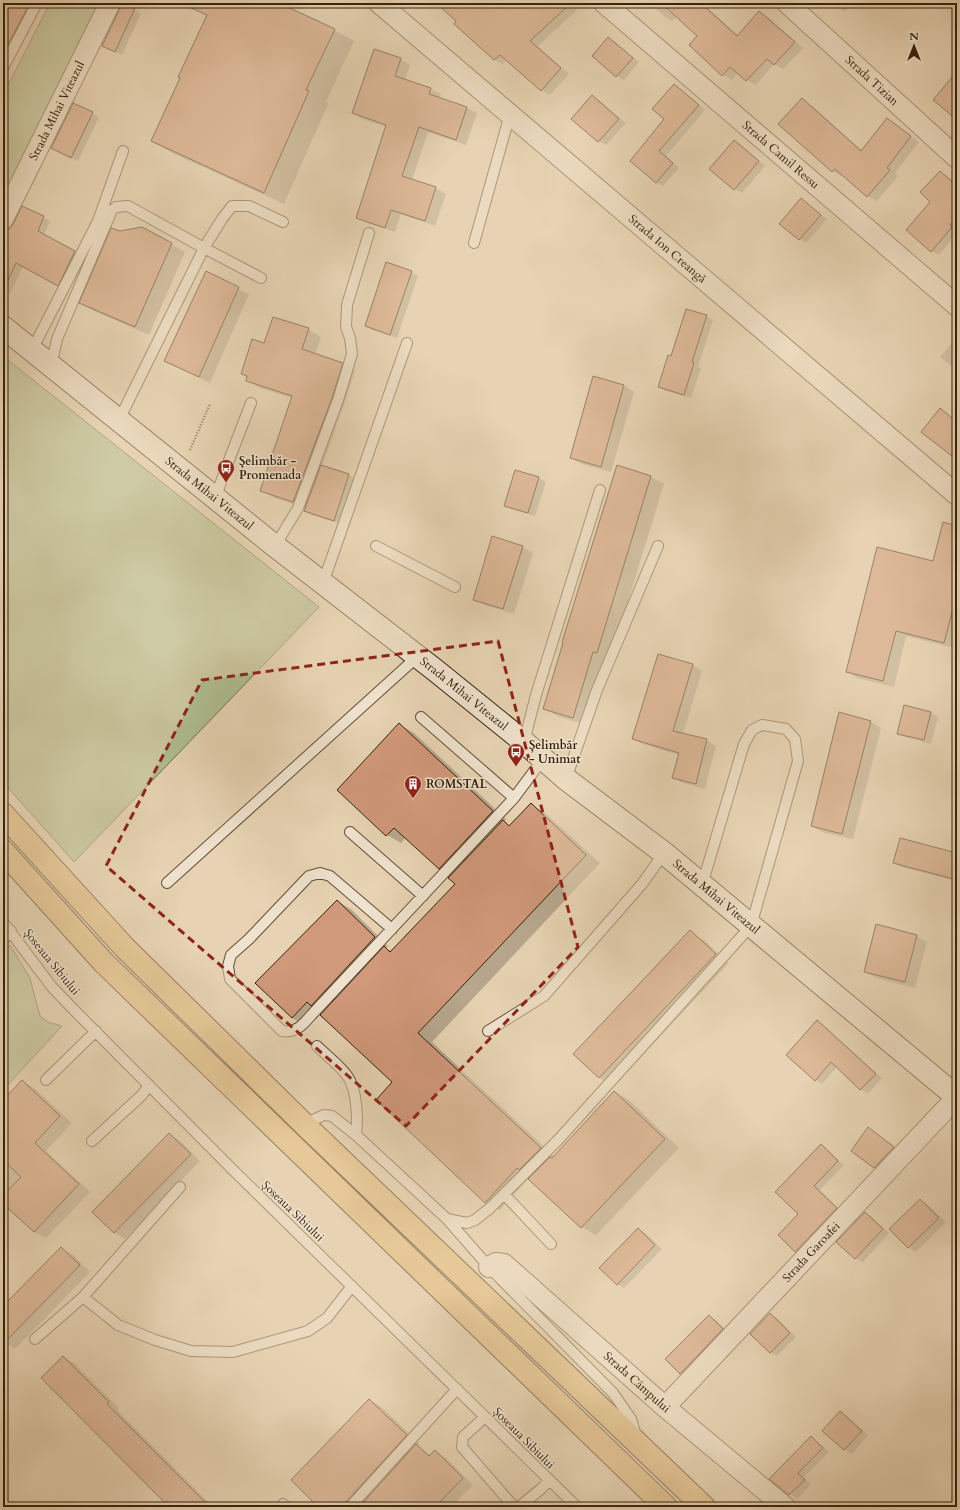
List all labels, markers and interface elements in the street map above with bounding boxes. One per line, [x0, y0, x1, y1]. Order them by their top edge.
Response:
north arrow [894, 26, 934, 66]
text: N [909, 29, 919, 44]
street label: Strada Tizian [842, 52, 902, 109]
street label: Strada Mihai Viteazul [25, 58, 88, 163]
street label: Strada Camil Ressu [739, 117, 823, 193]
street label: Strada Ion Creangă [625, 211, 711, 287]
street label: Strada Mihai Viteazul [162, 453, 257, 534]
place label: Șelimbăr - Promenada [239, 453, 301, 483]
bus stop icon: Șelimbăr - Promenada [216, 458, 236, 483]
street label: Strada Mihai Viteazul [417, 653, 511, 734]
place label: Șelimbăr - Unimat [529, 737, 581, 767]
bus stop icon: Șelimbăr - Unimat [506, 742, 526, 767]
building icon: ROMSTAL [403, 774, 423, 799]
place label: ROMSTAL [426, 776, 487, 792]
street label: Strada Mihai Viteazul [669, 856, 763, 938]
street label: Șoseaua Sibiului [20, 926, 84, 999]
street label: Șoseaua Sibiului [258, 1177, 328, 1245]
street label: Strada Garoafei [779, 1218, 844, 1286]
street label: Strada Câmpului [600, 1348, 674, 1417]
street label: Șoseaua Sibiului [490, 1404, 559, 1473]

